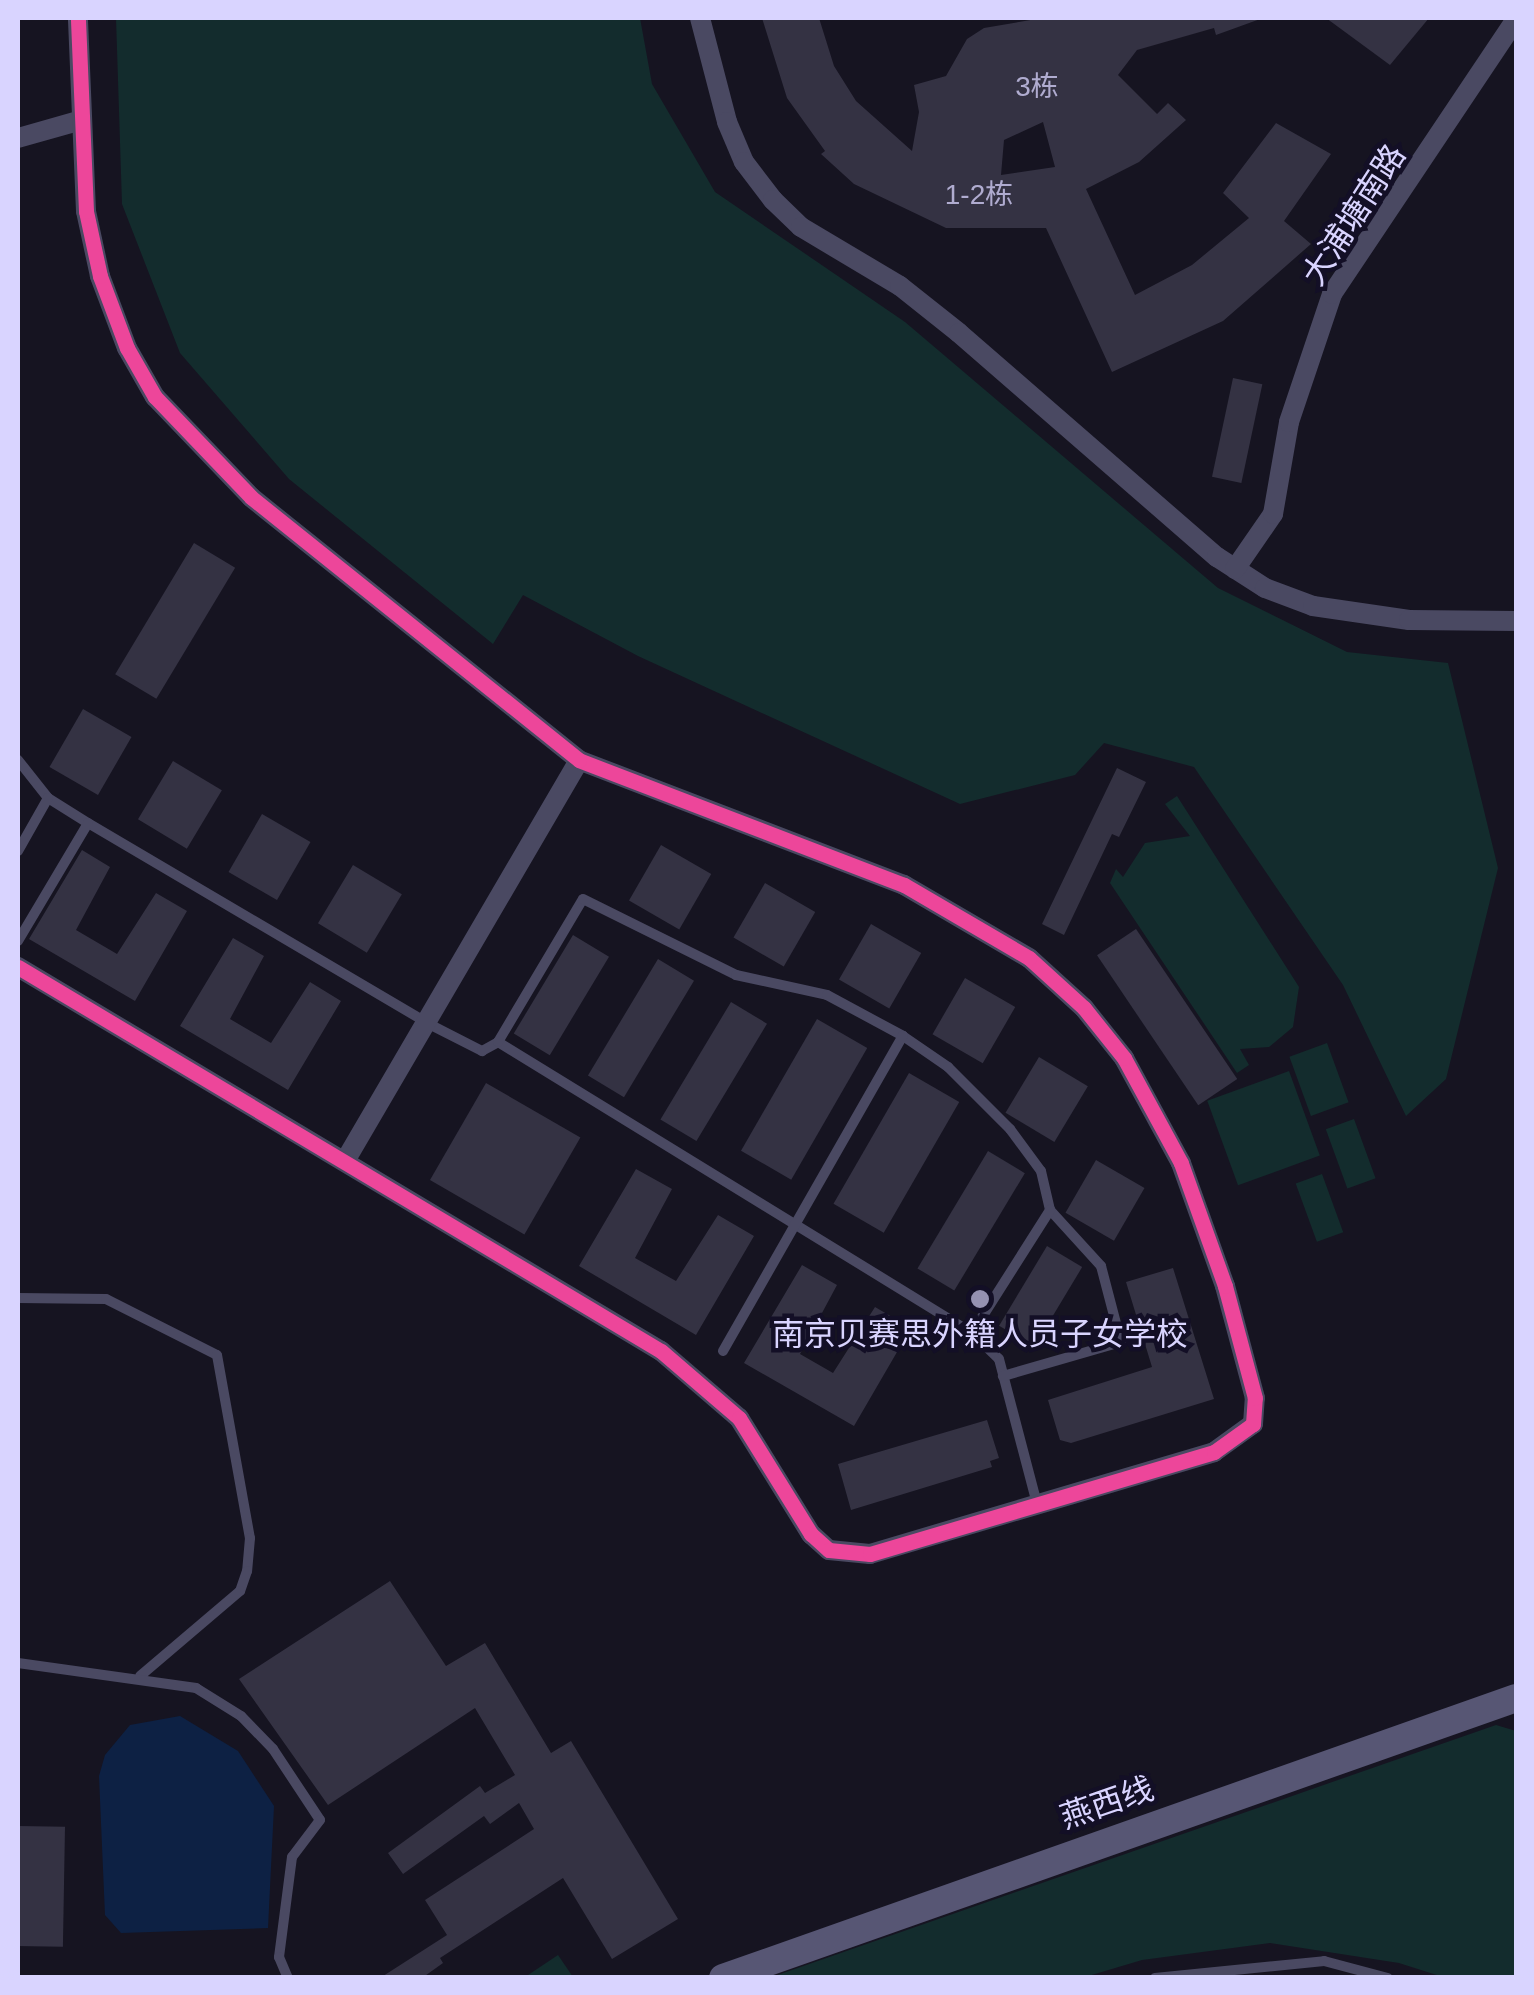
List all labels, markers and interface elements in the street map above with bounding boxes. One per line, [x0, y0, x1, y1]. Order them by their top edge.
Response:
house number: 3栋 [1015, 70, 1059, 104]
street label: 大浦塘南路 [1294, 137, 1414, 293]
house number: 1-2栋 [945, 178, 1013, 212]
marker: 南京贝赛思外籍人员子女学校 [969, 1288, 991, 1310]
place label: 南京贝赛思外籍人员子女学校 [772, 1315, 1188, 1353]
street label: 燕西线 [1055, 1769, 1159, 1837]

